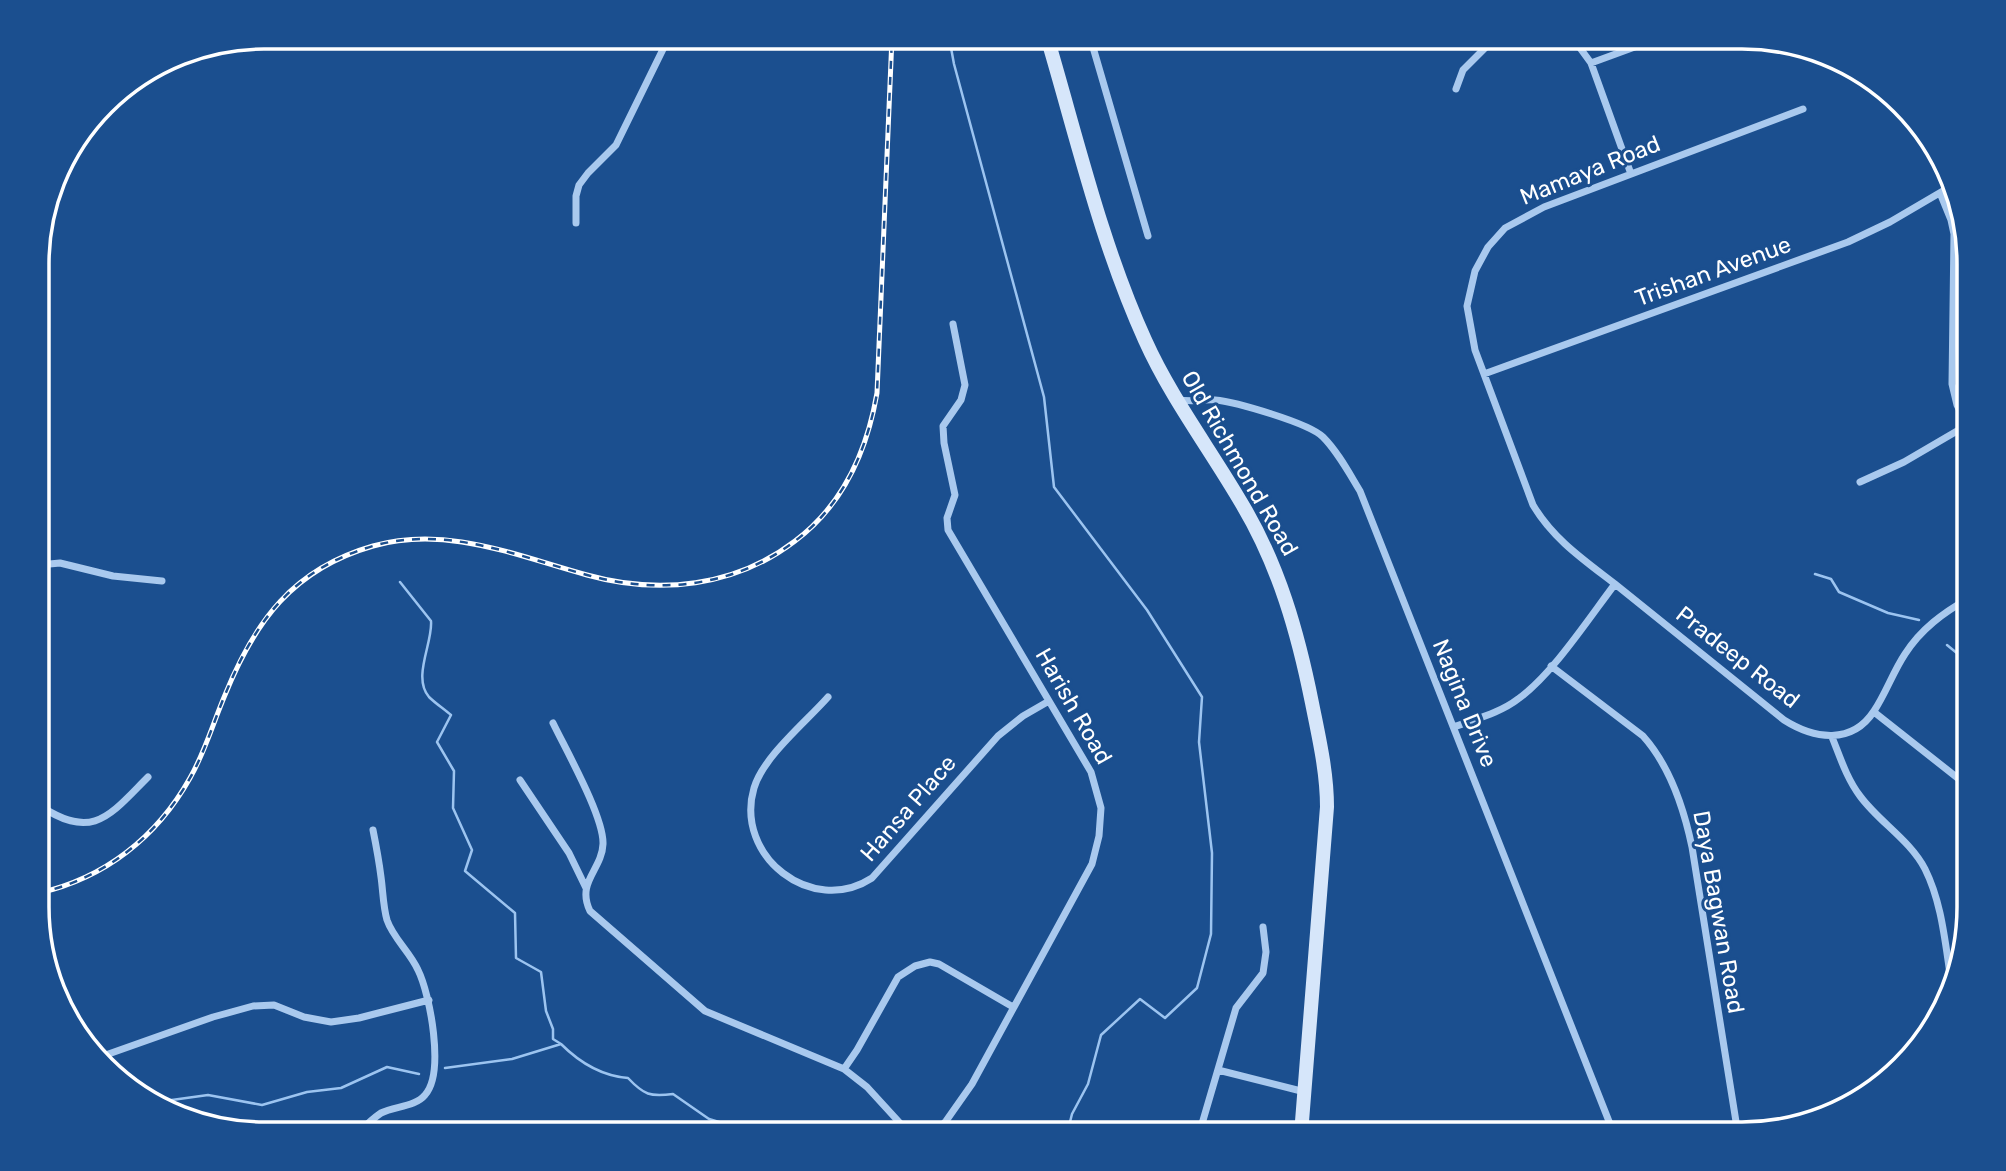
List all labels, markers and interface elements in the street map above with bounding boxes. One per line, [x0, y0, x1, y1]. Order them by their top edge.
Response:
street label: Mamaya Road [1516, 129, 1664, 211]
street label: Trishan Avenue [1631, 230, 1795, 312]
street label: Old Richmond Road [1176, 365, 1304, 561]
street label: Pradeep Road [1671, 600, 1805, 714]
street label: Nagina Drive [1427, 635, 1503, 771]
street label: Harish Road [1030, 643, 1118, 769]
street label: Hansa Place [854, 749, 962, 867]
street label: Daya Bagwan Road [1687, 808, 1751, 1016]

